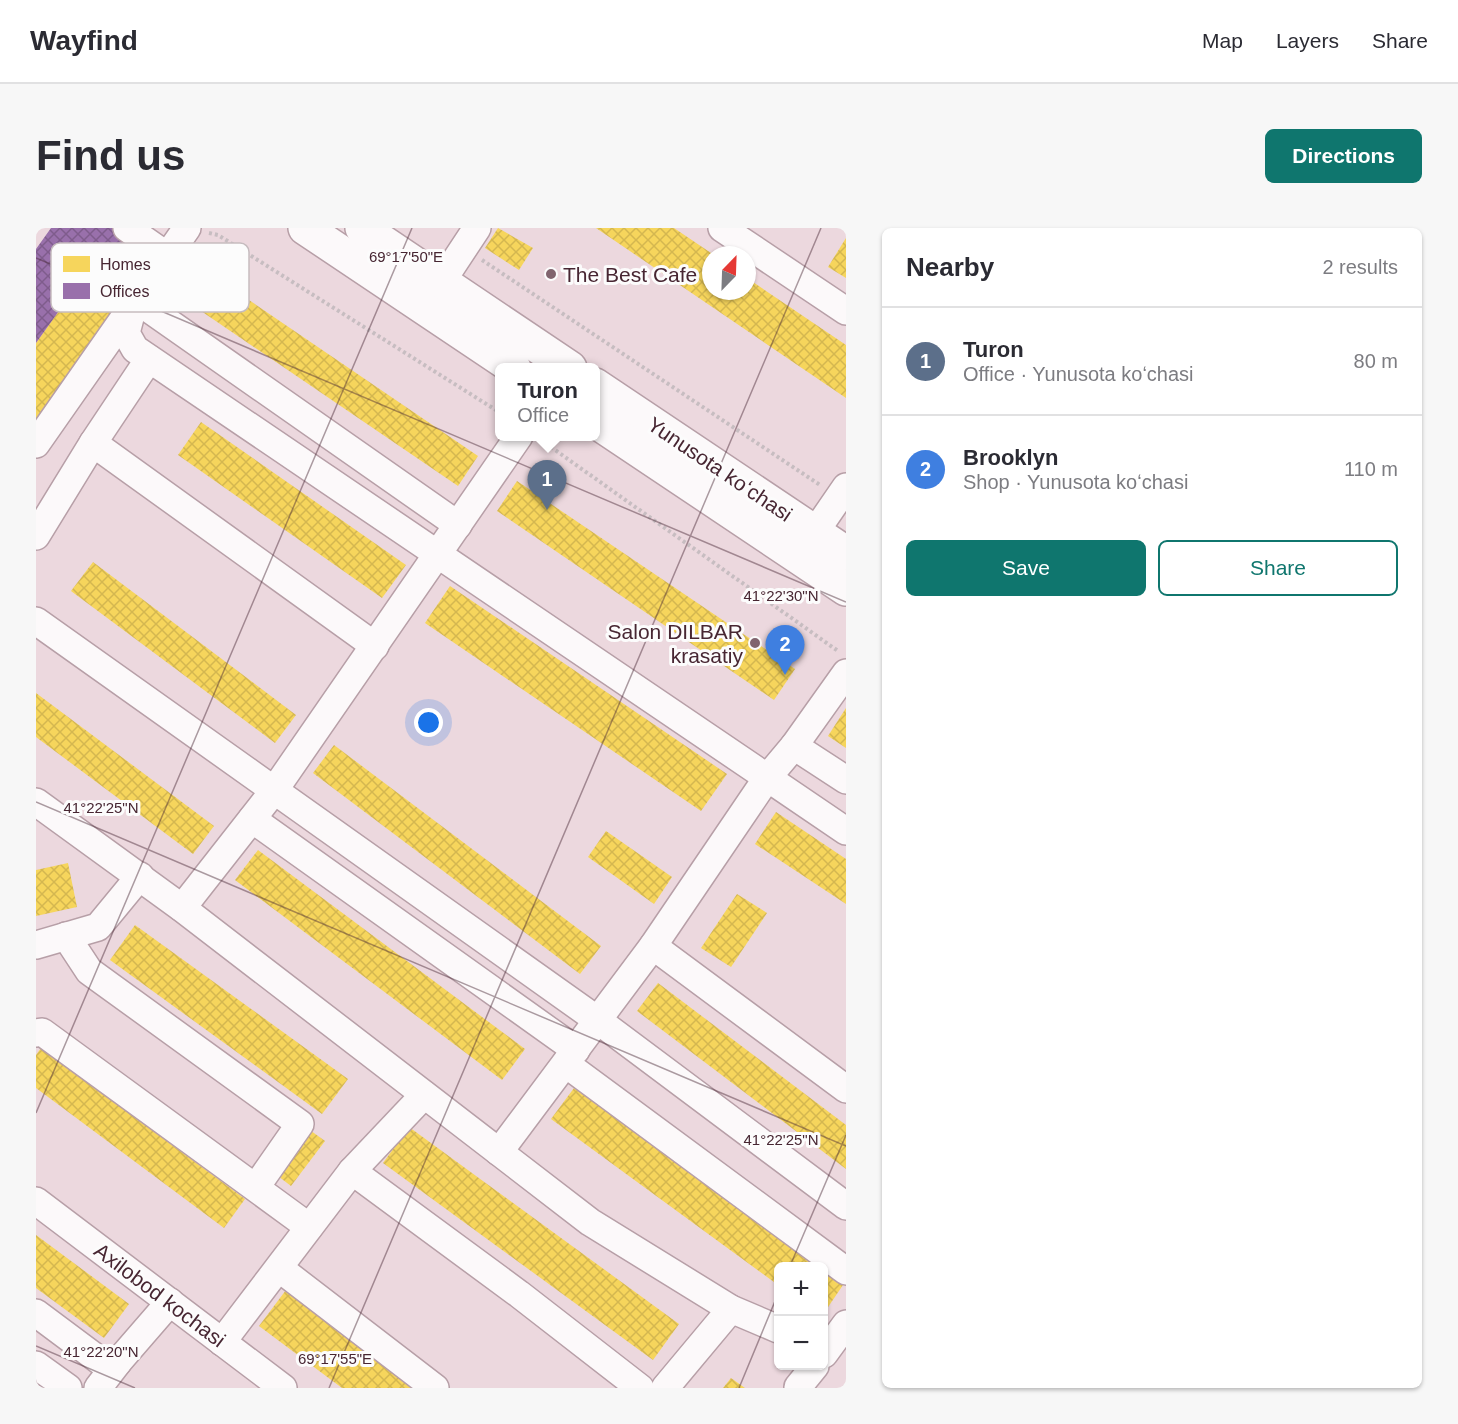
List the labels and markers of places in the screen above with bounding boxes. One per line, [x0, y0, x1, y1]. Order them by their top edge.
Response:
place label: The Best Cafe [563, 263, 697, 286]
marker: The Best Cafe [544, 267, 558, 281]
pin: 1 [528, 460, 566, 510]
place label: Salon DILBAR krasatiy [608, 620, 743, 667]
pin: 2 [766, 626, 804, 675]
marker: Salon DILBAR krasatiy [748, 636, 762, 650]

